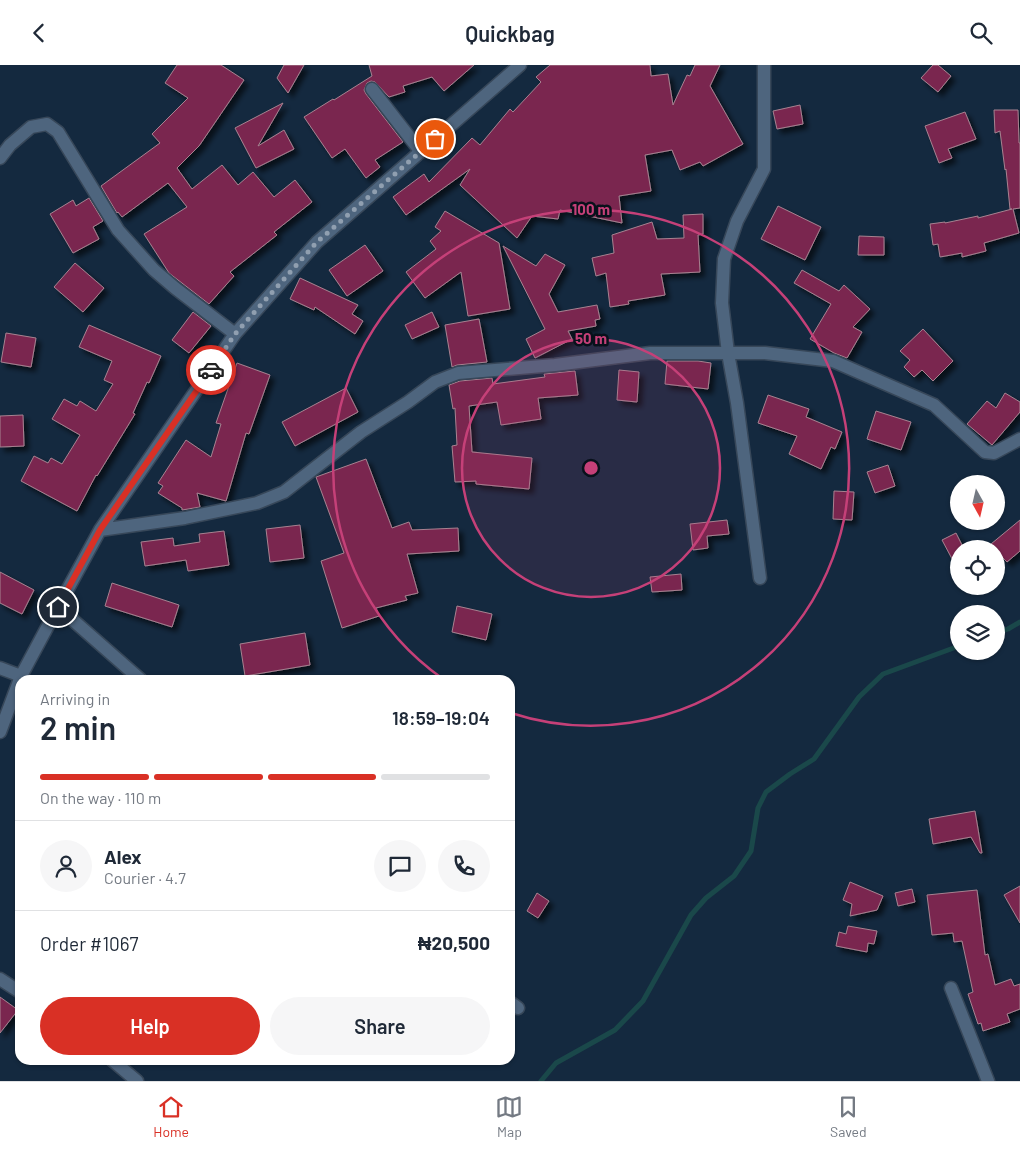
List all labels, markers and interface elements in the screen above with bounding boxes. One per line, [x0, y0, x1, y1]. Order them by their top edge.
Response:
icon: back [25, 19, 53, 47]
icon: search [967, 19, 995, 47]
text: Quickbag [465, 20, 555, 46]
pin [414, 118, 456, 160]
icon: bag [421, 125, 449, 153]
text: 100 m [572, 200, 610, 218]
text: 50 m [575, 329, 607, 347]
courier [186, 345, 236, 395]
icon: car [197, 356, 225, 384]
centre of rings [582, 459, 600, 477]
north arrow [950, 475, 1005, 530]
map controls [950, 475, 1005, 660]
button: locate [950, 540, 1005, 595]
pin [37, 586, 79, 628]
icon: home [44, 593, 72, 621]
button: layers [950, 605, 1005, 660]
text: Arriving in [40, 689, 110, 708]
text: 18:59–19:04 [392, 706, 490, 729]
text: 2 min [40, 708, 116, 746]
text: On the way · 110 m [40, 788, 161, 807]
button: person [40, 840, 92, 892]
button: chat [374, 840, 426, 892]
button: phone [438, 840, 490, 892]
text: Alex [104, 845, 142, 868]
text: Courier · 4.7 [104, 868, 186, 887]
text: ₦20,500 [418, 931, 490, 954]
text: Order #1067 [40, 932, 139, 955]
button: Help [40, 997, 260, 1055]
button: Share [270, 997, 490, 1055]
tab: Home [153, 1093, 189, 1140]
tab: Map [495, 1093, 523, 1140]
tab: Saved [830, 1093, 867, 1140]

